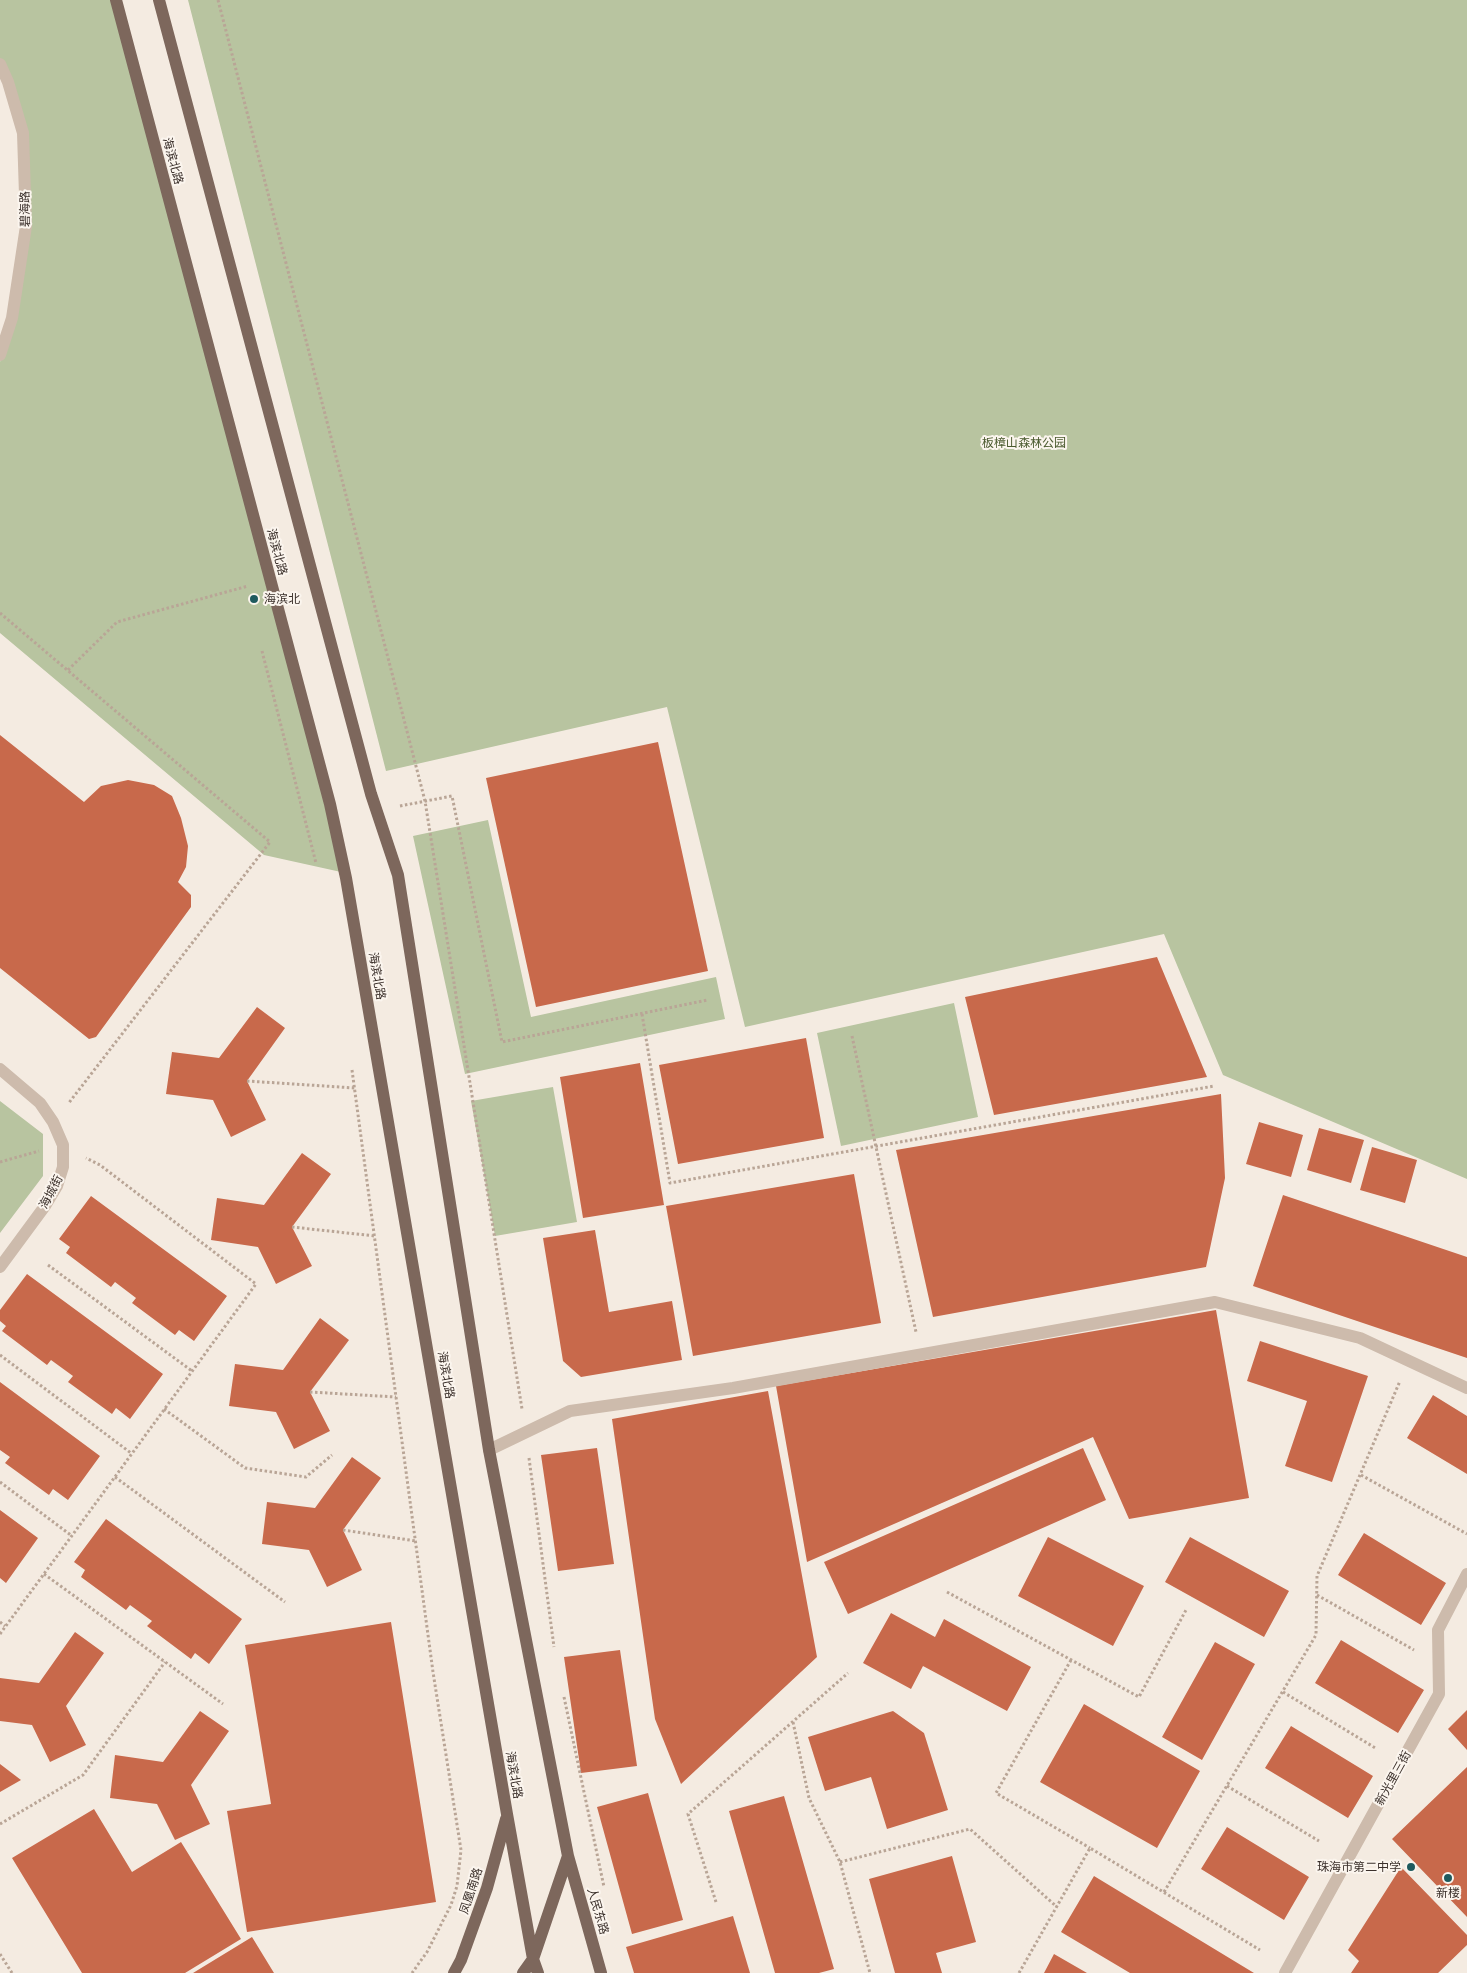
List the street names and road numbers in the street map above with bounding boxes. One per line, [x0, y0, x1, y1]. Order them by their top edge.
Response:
street label: 海滨北路 [160, 136, 186, 186]
street label: 碧海路 [17, 191, 33, 227]
street label: 海滨北路 [264, 527, 290, 577]
street label: 海滨北路 [366, 951, 388, 1001]
street label: 海城街 [36, 1173, 66, 1211]
street label: 海滨北路 [435, 1350, 457, 1400]
street label: 新光里三街 [1372, 1748, 1414, 1808]
street label: 海滨北路 [503, 1750, 525, 1800]
street label: 凤凰南路 [457, 1866, 485, 1916]
street label: 人民东路 [584, 1886, 612, 1936]

